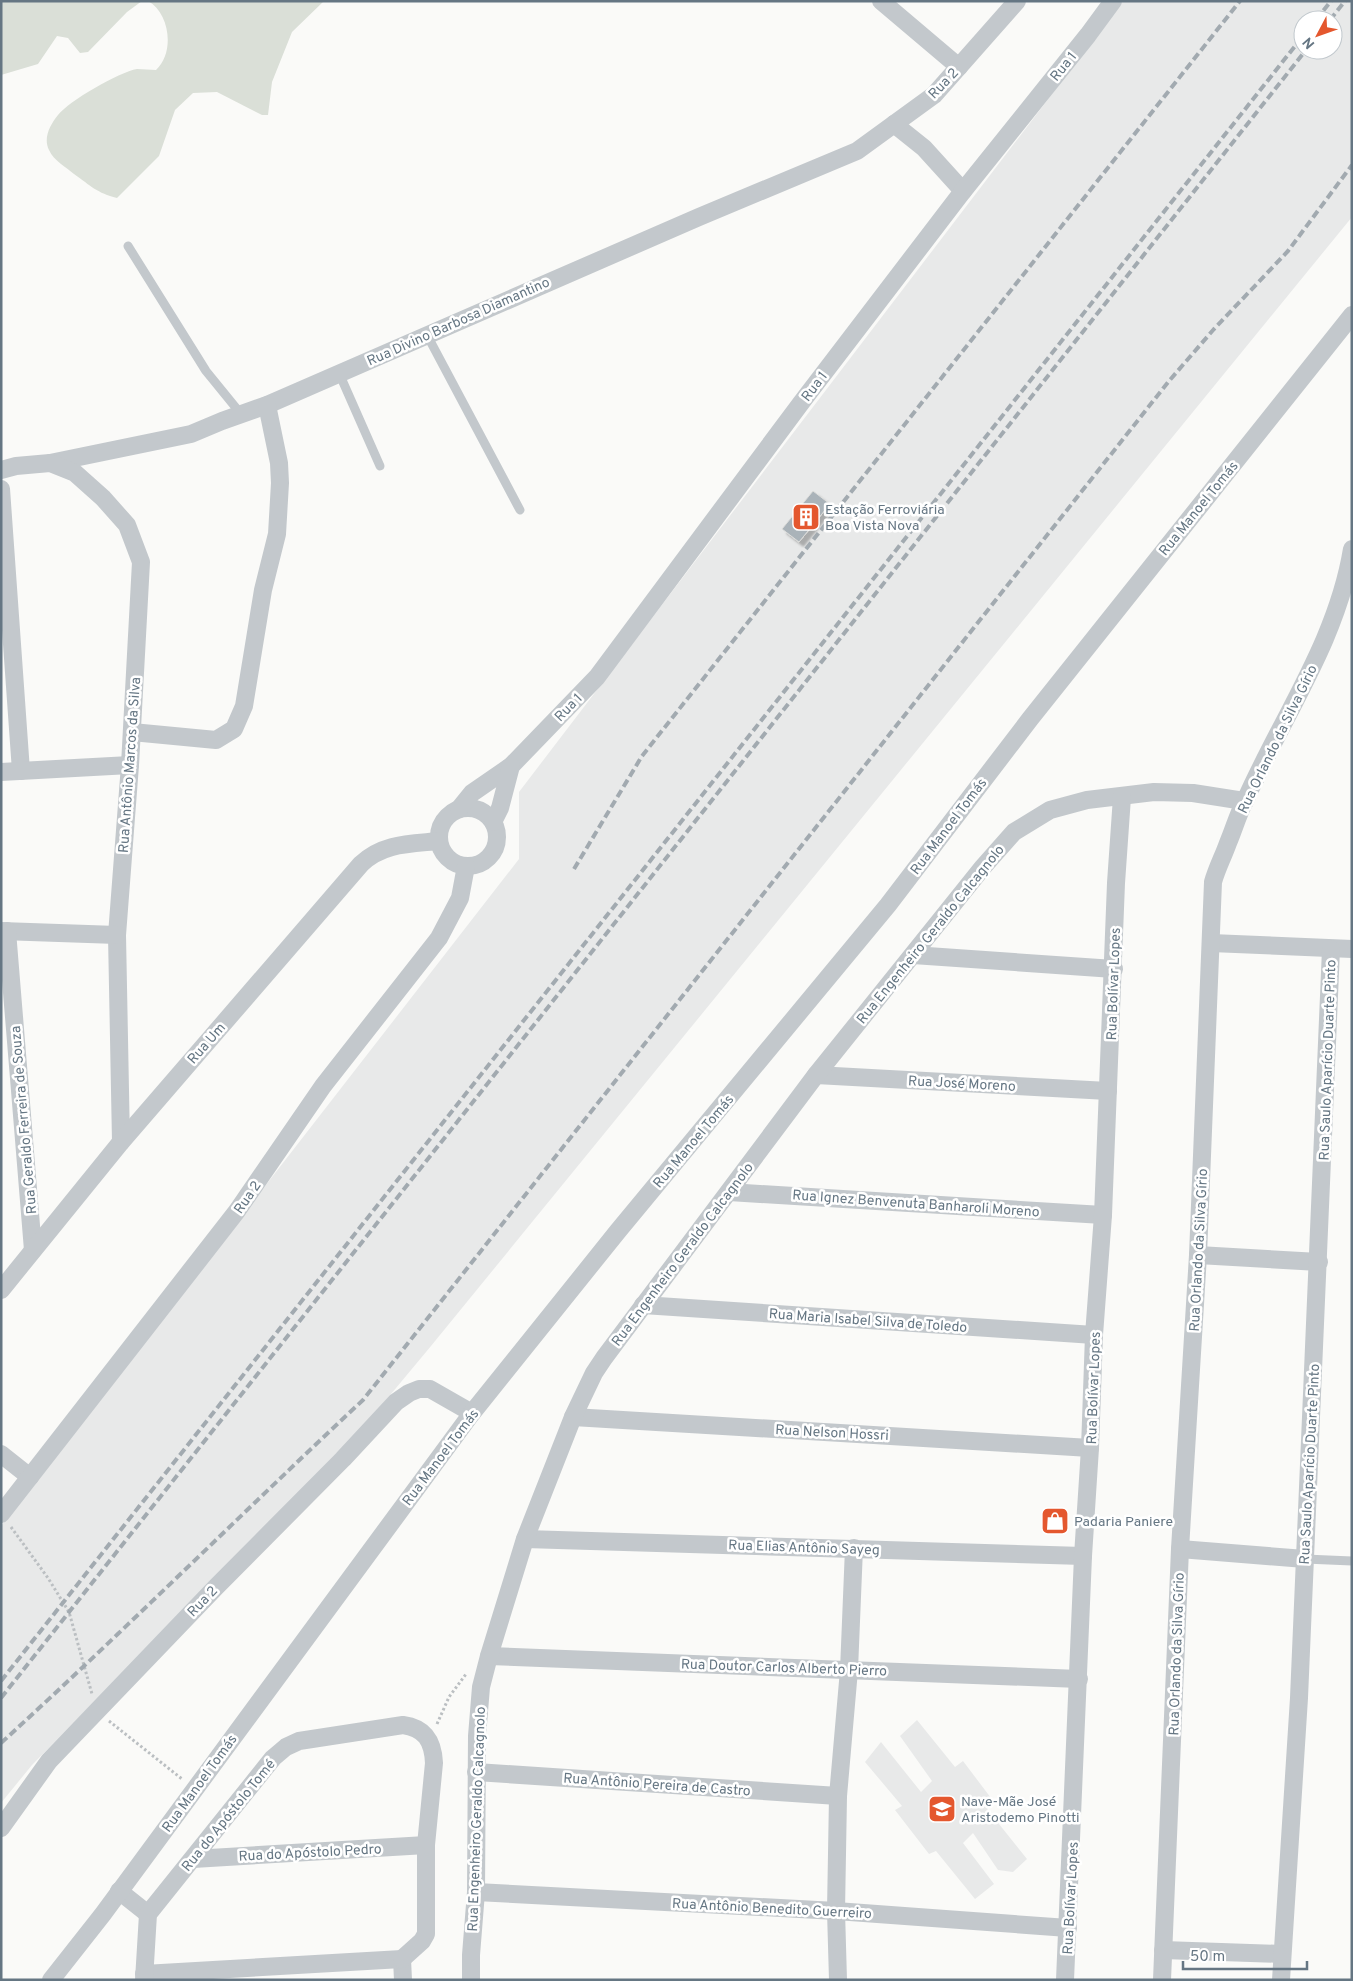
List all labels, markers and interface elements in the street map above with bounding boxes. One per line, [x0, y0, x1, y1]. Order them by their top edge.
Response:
north arrow [1293, 10, 1343, 60]
text: N [1300, 33, 1319, 52]
street label: Rua 1 [1047, 49, 1081, 85]
street label: Rua 2 [925, 65, 963, 103]
street label: Rua Divino Barbosa Diamantino [365, 274, 553, 370]
street label: Rua 1 [798, 369, 832, 405]
street label: Rua Manoel Tomás [1156, 458, 1242, 560]
building icon: Estação Ferroviária Boa Vista Nova [791, 502, 821, 532]
place label: Estação Ferroviária Boa Vista Nova [825, 502, 945, 535]
street label: Rua Orlando da Silva Gírio [1235, 662, 1322, 817]
street label: Rua Antônio Marcos da Silva [116, 676, 145, 854]
street label: Rua 1 [552, 690, 587, 726]
street label: Rua Manoel Tomás [907, 775, 991, 879]
street label: Rua Engenheiro Geraldo Calcagnolo [854, 842, 1009, 1028]
street label: Rua Bolívar Lopes [1104, 927, 1125, 1041]
street label: Rua Saulo Aparício Duarte Pinto [1316, 959, 1341, 1161]
street label: Rua Um [185, 1020, 230, 1068]
street label: Rua Geraldo Ferreira de Souza [8, 1025, 41, 1215]
street label: Rua José Moreno [908, 1073, 1016, 1096]
street label: Rua Manoel Tomás [650, 1092, 738, 1192]
street label: Rua Engenheiro Geraldo Calcagnolo [609, 1160, 758, 1350]
street label: Rua Orlando da Silva Gírio [1187, 1168, 1212, 1332]
street label: Rua 2 [231, 1178, 266, 1218]
street label: Rua Ignez Benvenuta Banharoli Moreno [792, 1187, 1040, 1222]
street label: Rua Maria Isabel Silva de Toledo [768, 1306, 968, 1337]
street label: Rua Bolívar Lopes [1084, 1331, 1105, 1445]
street label: Rua Saulo Aparício Duarte Pinto [1297, 1363, 1324, 1565]
street label: Rua Manoel Tomás [399, 1406, 483, 1510]
street label: Rua Nelson Hossri [775, 1422, 889, 1445]
shop icon: Padaria Paniere [1040, 1506, 1070, 1536]
place label: Padaria Paniere [1074, 1514, 1173, 1531]
street label: Rua Elias Antônio Sayeg [728, 1537, 880, 1560]
street label: Rua Orlando da Silva Gírio [1166, 1572, 1189, 1736]
street label: Rua 2 [184, 1583, 222, 1621]
street label: Rua Doutor Carlos Alberto Pierro [681, 1656, 887, 1681]
street label: Rua Engenheiro Geraldo Calcagnolo [465, 1706, 490, 1932]
street label: Rua Manoel Tomás [159, 1732, 241, 1836]
street label: Rua do Apóstolo Tomé [179, 1756, 280, 1875]
street label: Rua Antônio Pereira de Castro [563, 1770, 751, 1801]
school or university icon: Nave-Mãe José Aristodemo Pinotti [927, 1794, 957, 1824]
place label: Nave-Mãe José Aristodemo Pinotti [961, 1794, 1080, 1827]
street label: Rua do Apóstolo Pedro [238, 1841, 382, 1866]
street label: Rua Bolívar Lopes [1060, 1841, 1083, 1955]
street label: Rua Antônio Benedito Guerreiro [672, 1896, 872, 1923]
scale bar [1183, 1938, 1307, 1970]
text: 50 m [1190, 1948, 1225, 1967]

